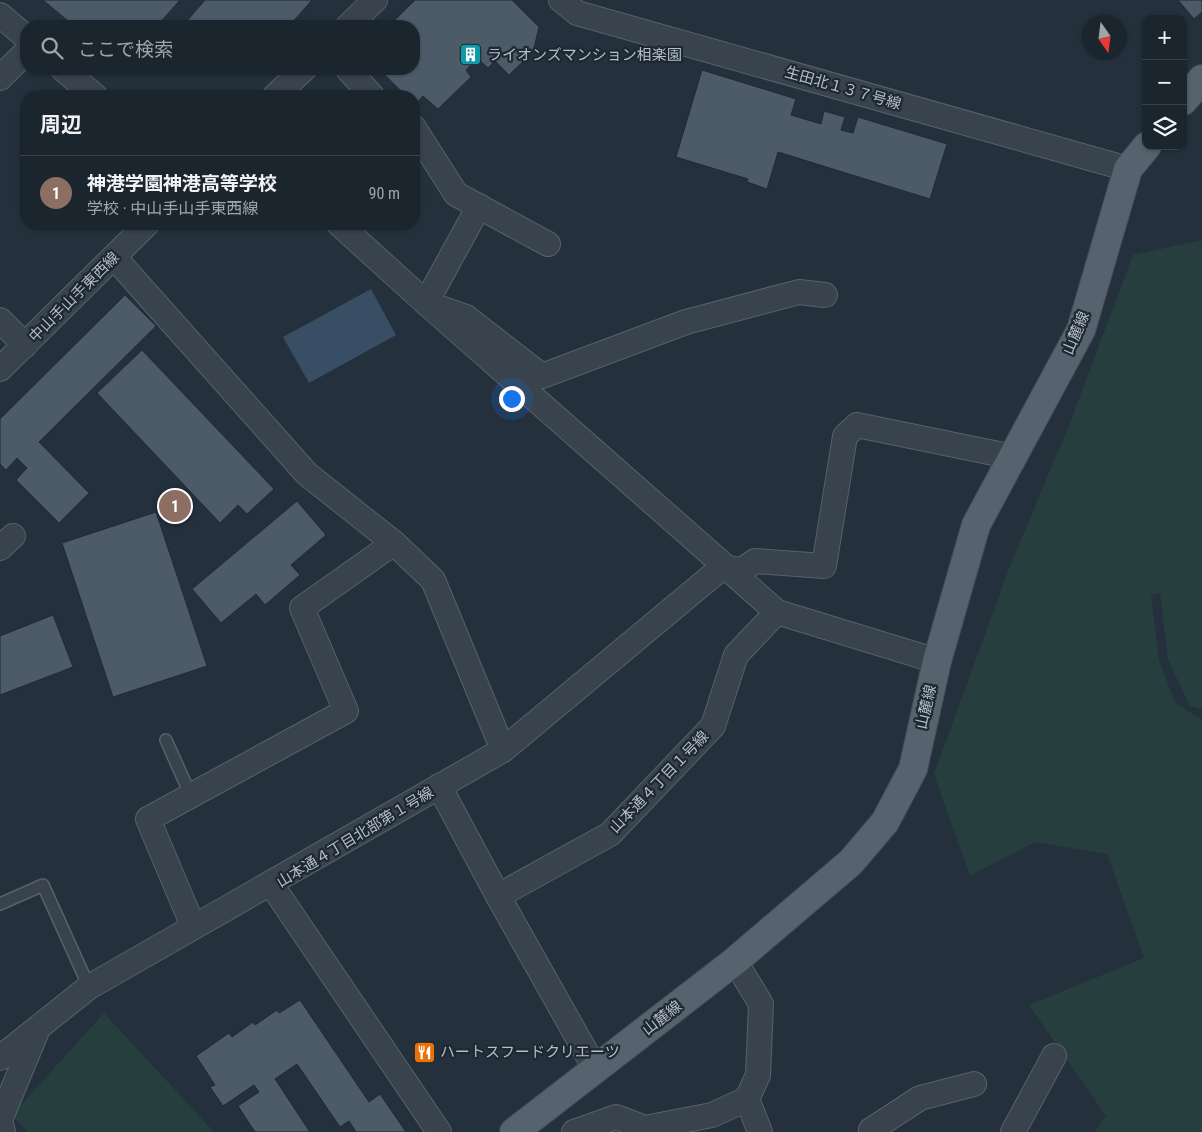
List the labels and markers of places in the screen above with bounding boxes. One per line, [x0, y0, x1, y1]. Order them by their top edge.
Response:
building icon: ライオンズマンション相楽園 [459, 43, 483, 67]
place label: ライオンズマンション相楽園 [487, 46, 682, 64]
pin: 1 [159, 487, 191, 525]
restaurant icon: ハートスフードクリエーツ [412, 1040, 436, 1064]
place label: ハートスフードクリエーツ [440, 1043, 620, 1061]

